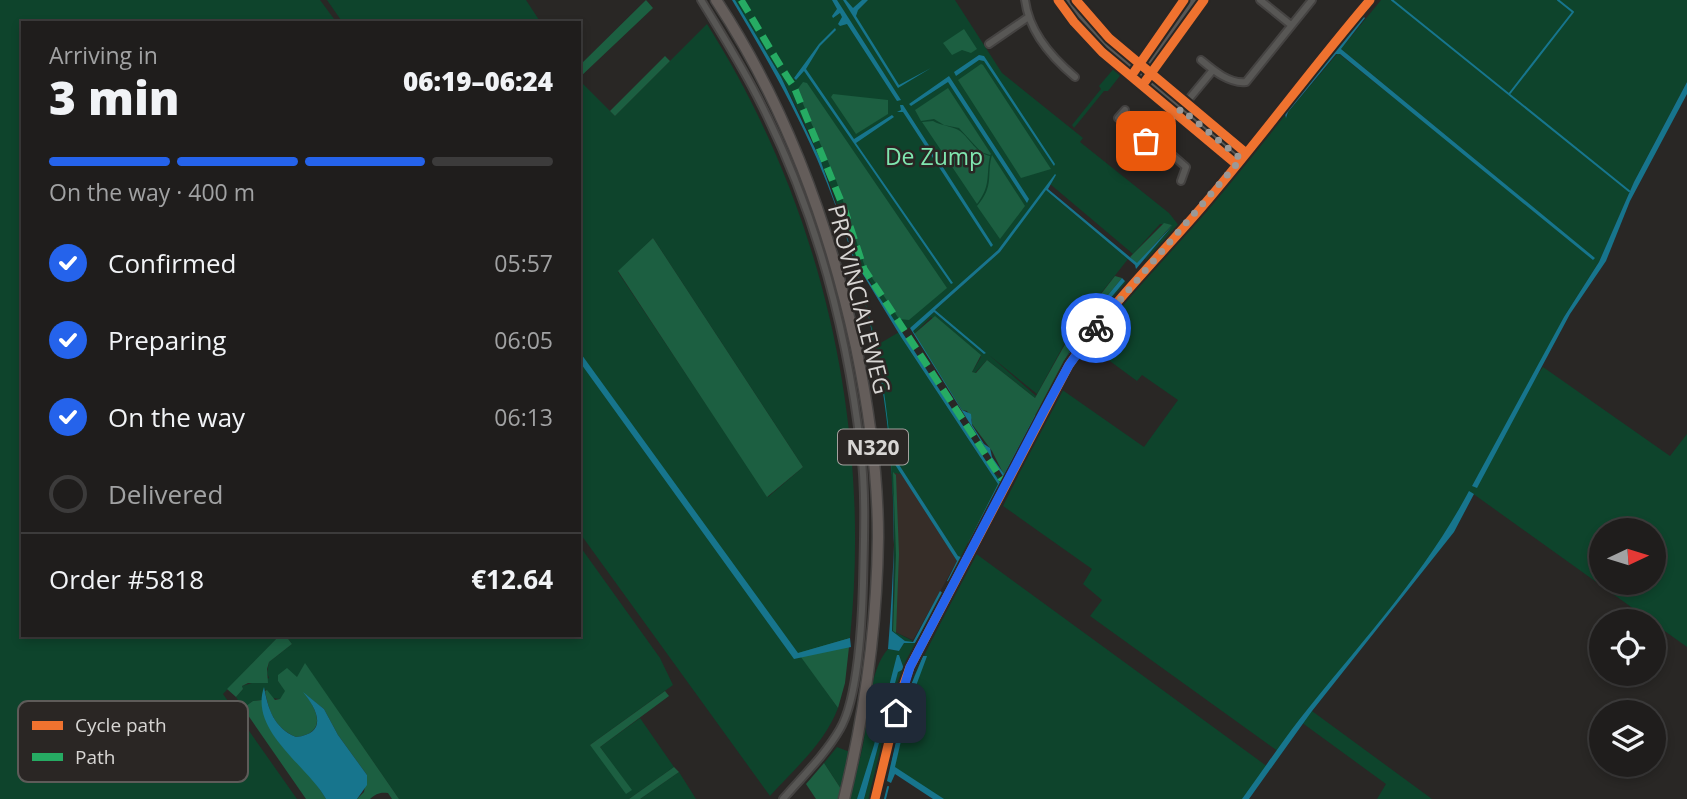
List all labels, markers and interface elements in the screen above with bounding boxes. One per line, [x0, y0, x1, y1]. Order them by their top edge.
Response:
text: Arriving in [49, 39, 158, 71]
text: 06:19–06:24 [403, 63, 553, 99]
text: 3 min [49, 66, 180, 128]
pin [1116, 111, 1176, 171]
icon: bag [1127, 122, 1165, 160]
park label: De Zump [885, 140, 983, 172]
text: On the way · 400 m [49, 176, 255, 208]
street label: PROVINCIALEWEG [821, 201, 899, 397]
icon: check [49, 244, 87, 282]
text: Confirmed [108, 245, 236, 281]
text: 05:57 [494, 247, 553, 279]
courier [1061, 293, 1131, 363]
icon: bike [1077, 309, 1115, 347]
icon: check [49, 321, 87, 359]
text: Preparing [108, 322, 226, 358]
text: 06:05 [494, 324, 553, 356]
icon: check [49, 398, 87, 436]
text: On the way [108, 399, 245, 435]
text: 06:13 [494, 401, 553, 433]
road number: N320 [838, 430, 908, 464]
text: Delivered [108, 476, 223, 512]
north arrow [1589, 518, 1666, 595]
map controls [1589, 518, 1666, 777]
text: Order #5818 [49, 561, 204, 597]
text: €12.64 [471, 561, 553, 597]
button: locate [1589, 609, 1666, 686]
pin [866, 683, 926, 743]
icon: home [877, 694, 915, 732]
button: layers [1589, 700, 1666, 777]
legend [18, 701, 248, 782]
text: Cycle path [75, 712, 167, 738]
text: Path [75, 744, 115, 770]

